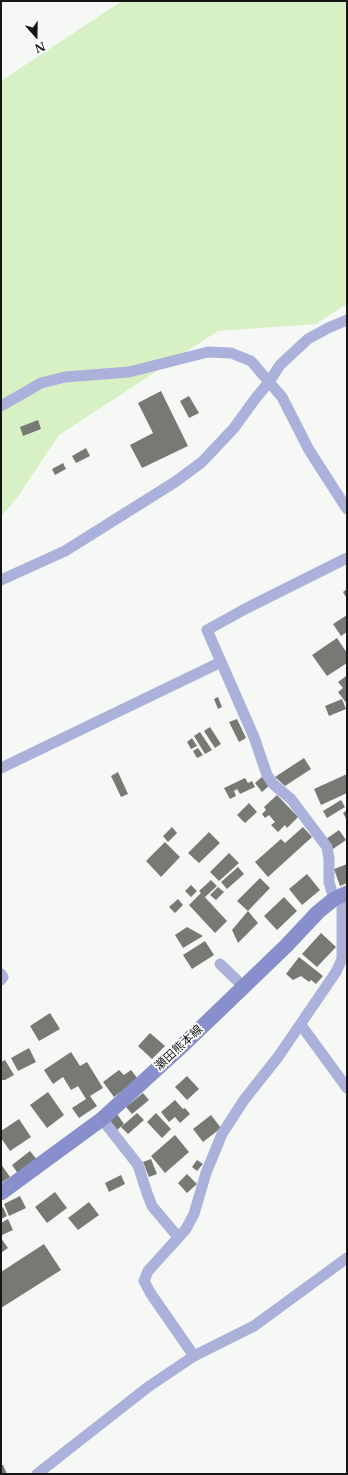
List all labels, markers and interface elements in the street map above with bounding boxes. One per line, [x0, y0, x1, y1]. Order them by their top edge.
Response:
north arrow [16, 16, 56, 56]
text: N [33, 39, 47, 56]
street label: 瀬田熊本線 [152, 1022, 206, 1074]

